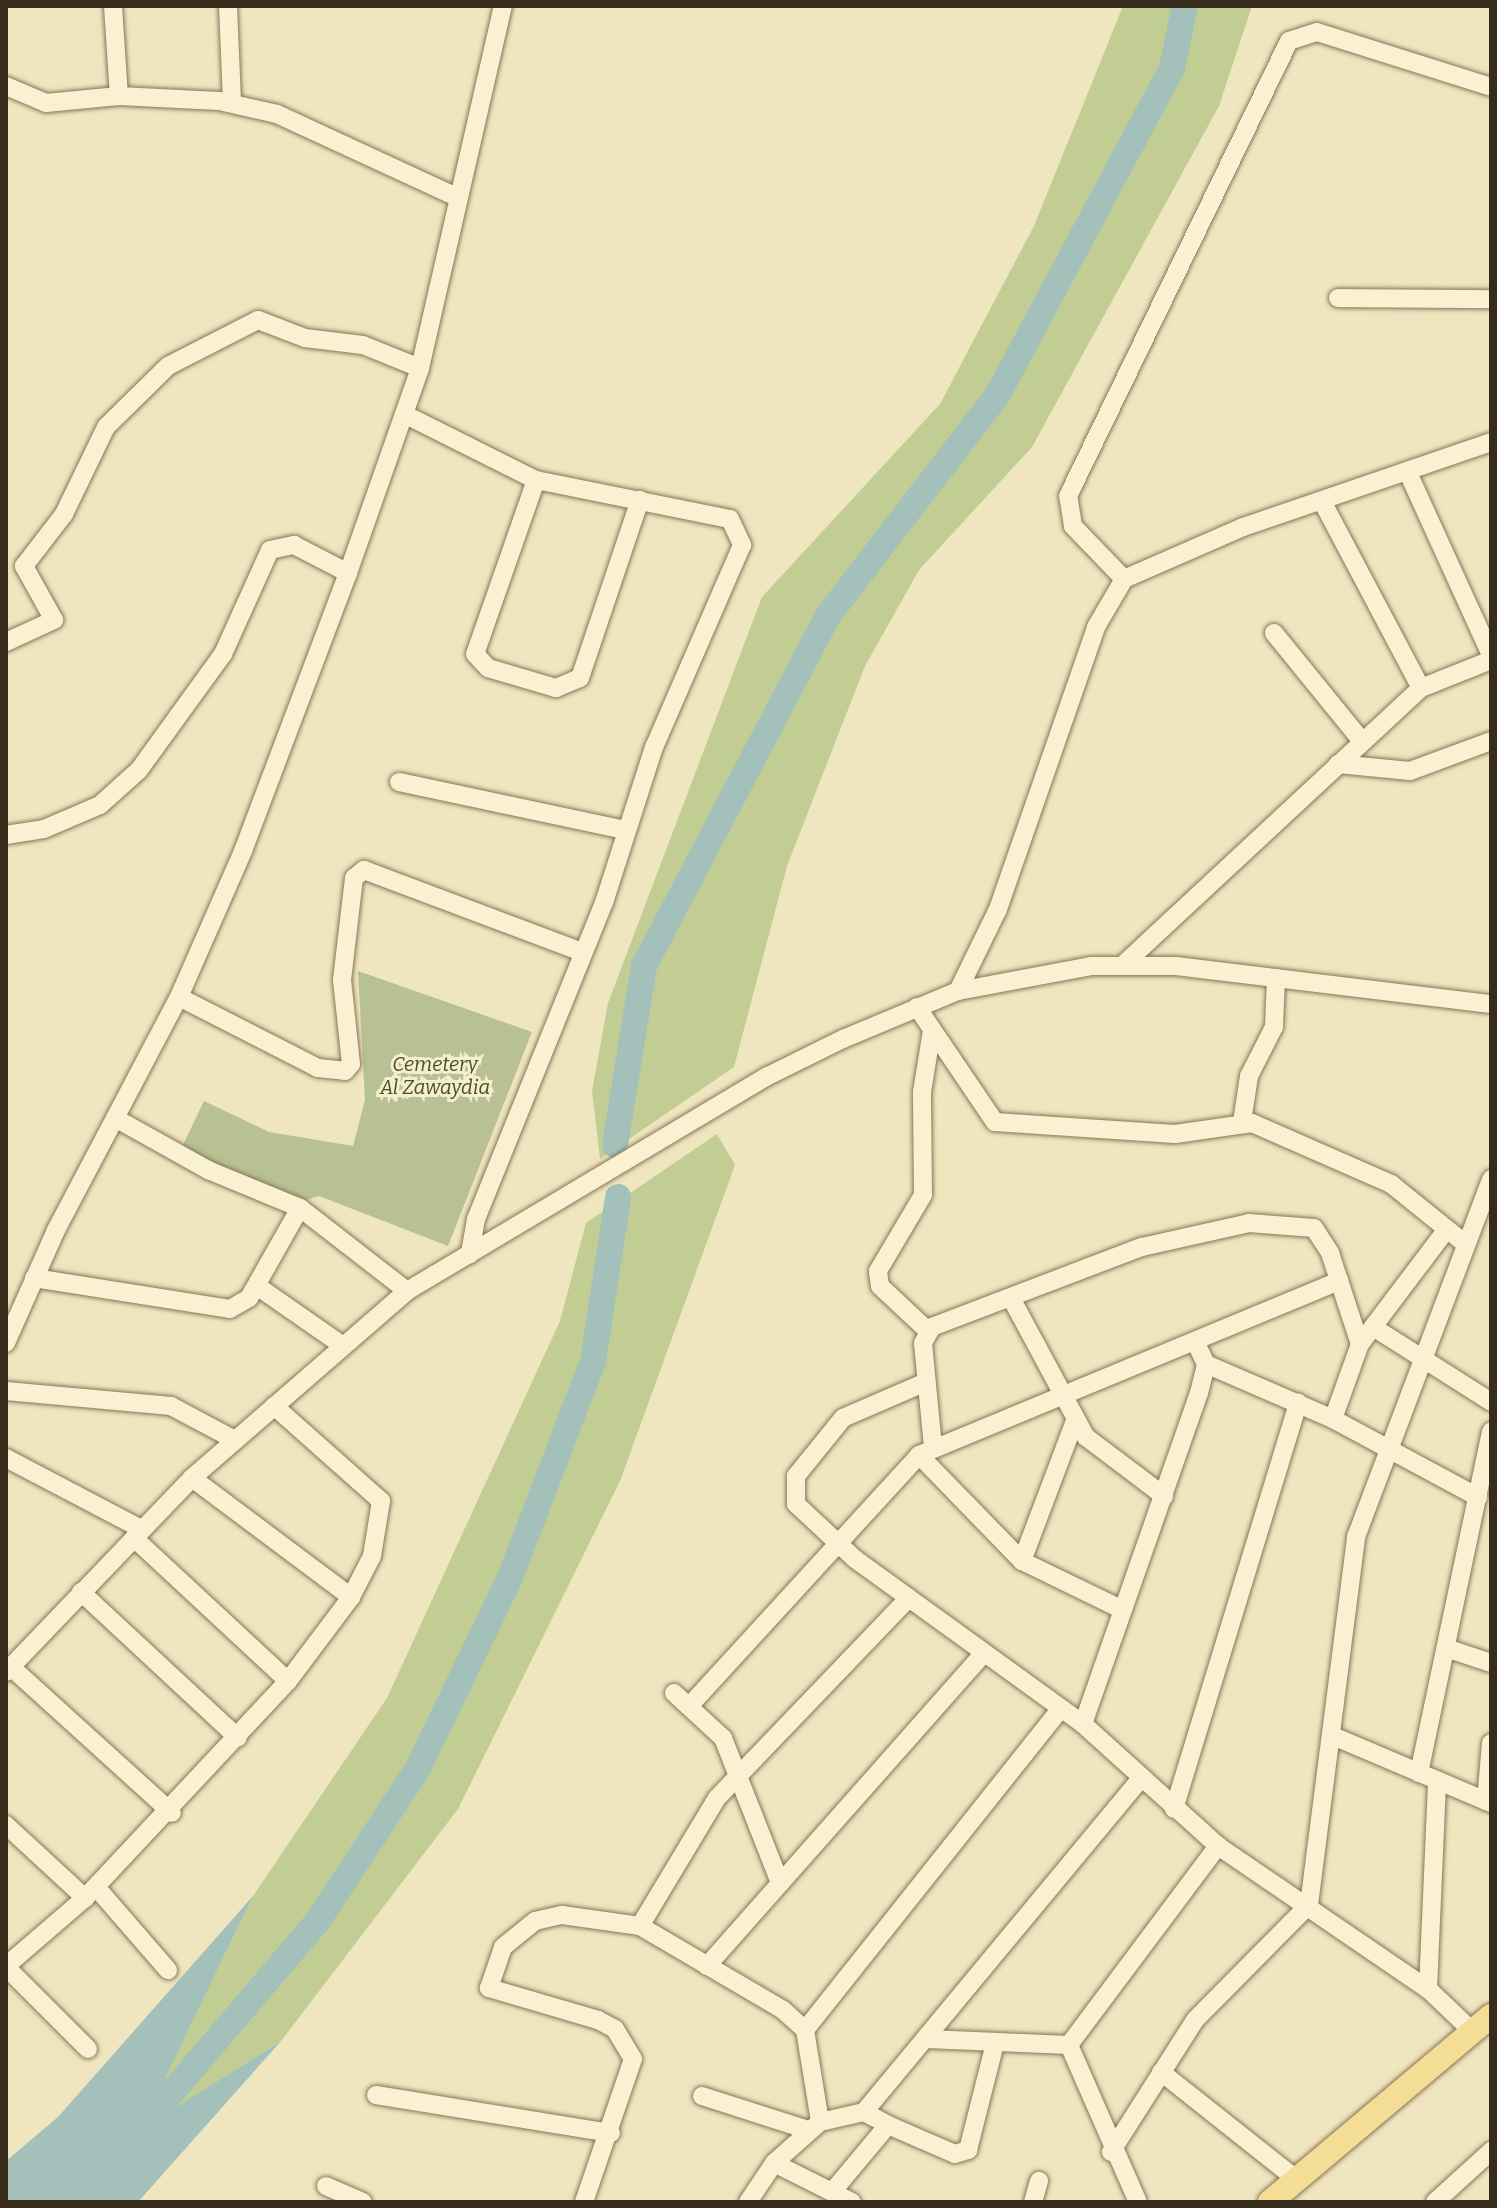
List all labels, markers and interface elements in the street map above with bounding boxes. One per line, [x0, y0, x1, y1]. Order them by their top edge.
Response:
park label: Cemetery Al Zawaydia [380, 1053, 490, 1100]

